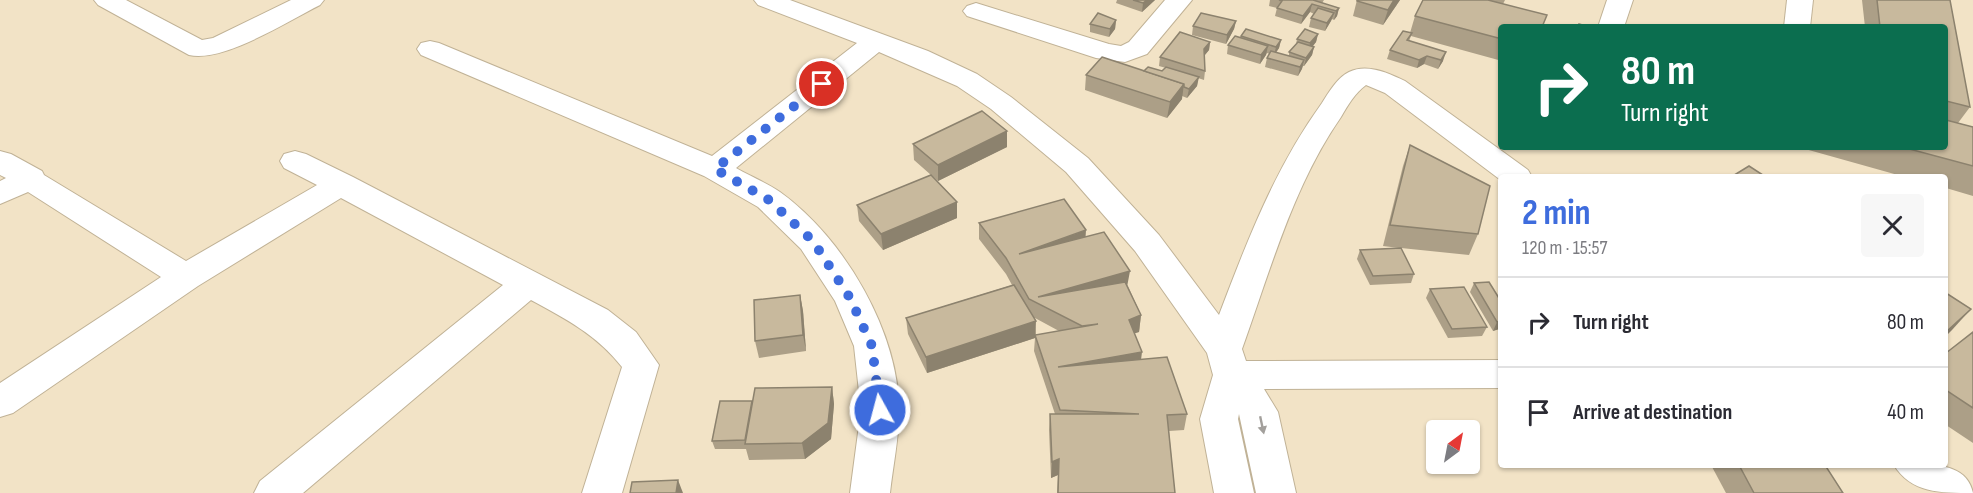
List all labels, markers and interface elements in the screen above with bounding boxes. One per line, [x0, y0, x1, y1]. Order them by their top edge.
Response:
text: 80 m [1621, 46, 1695, 97]
icon: right [1522, 48, 1600, 126]
pin [796, 58, 847, 109]
icon: arrive [805, 67, 838, 100]
text: Turn right [1621, 97, 1708, 129]
text: 2 min [1522, 192, 1591, 235]
button: close [1861, 194, 1924, 257]
text: 120 m · 15:57 [1522, 236, 1607, 260]
icon: right [1522, 306, 1555, 339]
text: Turn right [1573, 309, 1649, 336]
text: 80 m [1887, 309, 1924, 336]
position arrow [848, 378, 912, 442]
icon: arrive [1522, 396, 1555, 429]
text: Arrive at destination [1573, 399, 1732, 426]
text: 40 m [1887, 399, 1924, 426]
one-way arrow [1257, 415, 1267, 434]
north arrow [1426, 420, 1480, 474]
map controls [1426, 420, 1480, 474]

